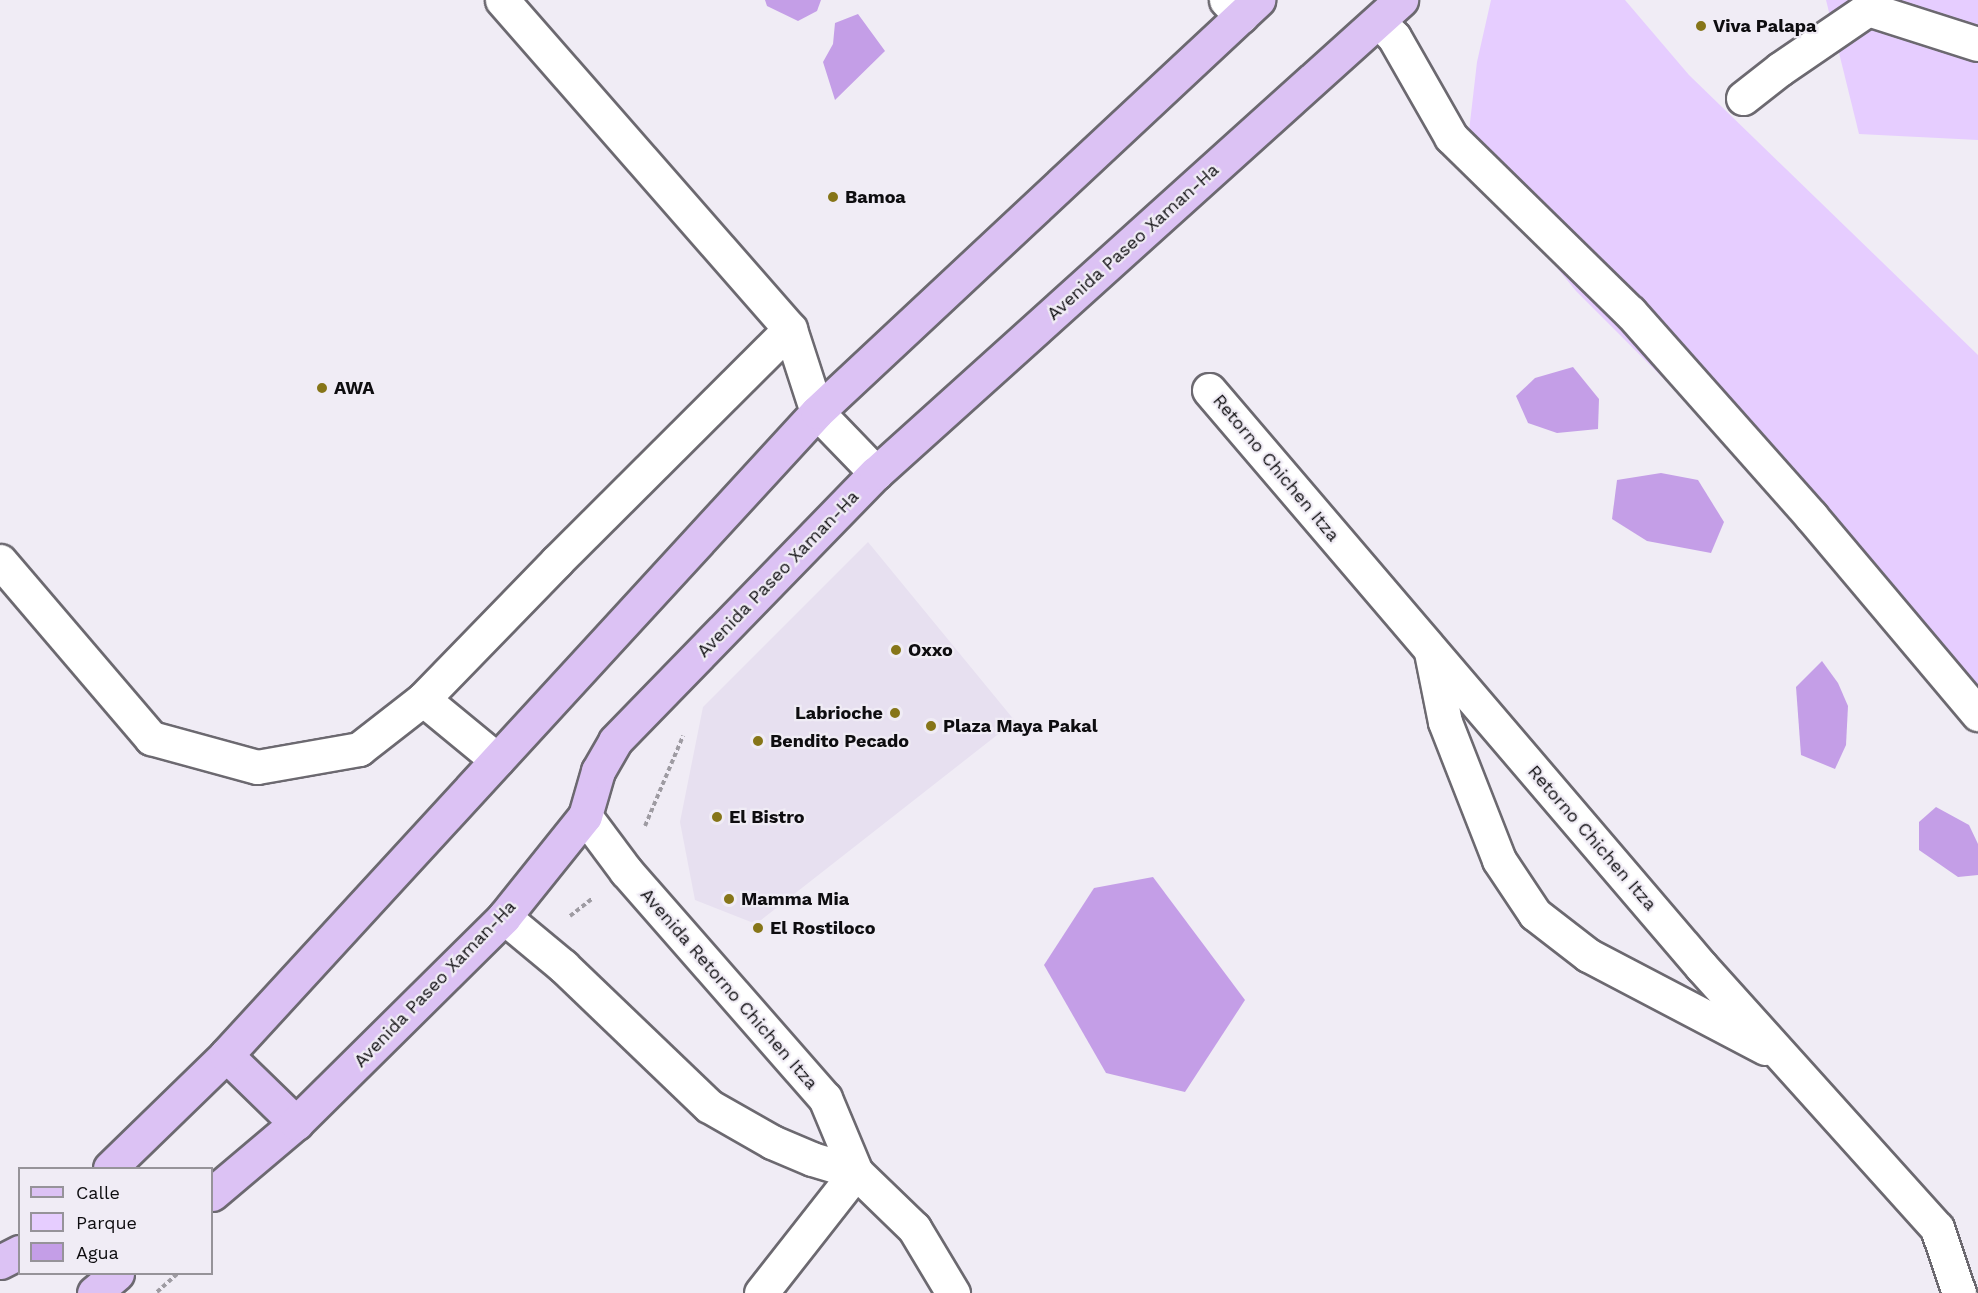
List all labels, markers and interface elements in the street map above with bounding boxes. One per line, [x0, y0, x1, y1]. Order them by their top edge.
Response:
place label: Viva Palapa [1713, 15, 1817, 37]
marker: Viva Palapa [1694, 19, 1708, 33]
street label: Avenida Paseo Xaman-Ha [1042, 159, 1224, 325]
place label: Bamoa [845, 186, 906, 208]
marker: Bamoa [826, 190, 840, 204]
place label: AWA [334, 377, 374, 399]
marker: AWA [315, 381, 329, 395]
street label: Retorno Chichen Itza [1208, 390, 1344, 546]
street label: Avenida Paseo Xaman-Ha [692, 486, 864, 662]
place label: Oxxo [908, 639, 953, 661]
marker: Oxxo [889, 643, 903, 657]
place label: Labrioche [795, 702, 883, 724]
marker: Labrioche [888, 706, 902, 720]
place label: Plaza Maya Pakal [943, 715, 1098, 737]
marker: Plaza Maya Pakal [924, 719, 938, 733]
place label: Bendito Pecado [770, 730, 909, 752]
marker: Bendito Pecado [751, 734, 765, 748]
street label: Retorno Chichen Itza [1523, 761, 1661, 915]
place label: El Bistro [729, 806, 805, 828]
marker: El Bistro [710, 810, 724, 824]
street label: Avenida Retorno Chichen Itza [636, 884, 822, 1094]
place label: Mamma Mia [741, 888, 849, 910]
marker: Mamma Mia [722, 892, 736, 906]
street label: Avenida Paseo Xaman-Ha [349, 896, 521, 1072]
place label: El Rostiloco [770, 917, 876, 939]
marker: El Rostiloco [751, 921, 765, 935]
legend [18, 1167, 213, 1275]
text: Calle [76, 1182, 120, 1203]
text: Parque [76, 1212, 137, 1233]
text: Agua [76, 1242, 119, 1263]

